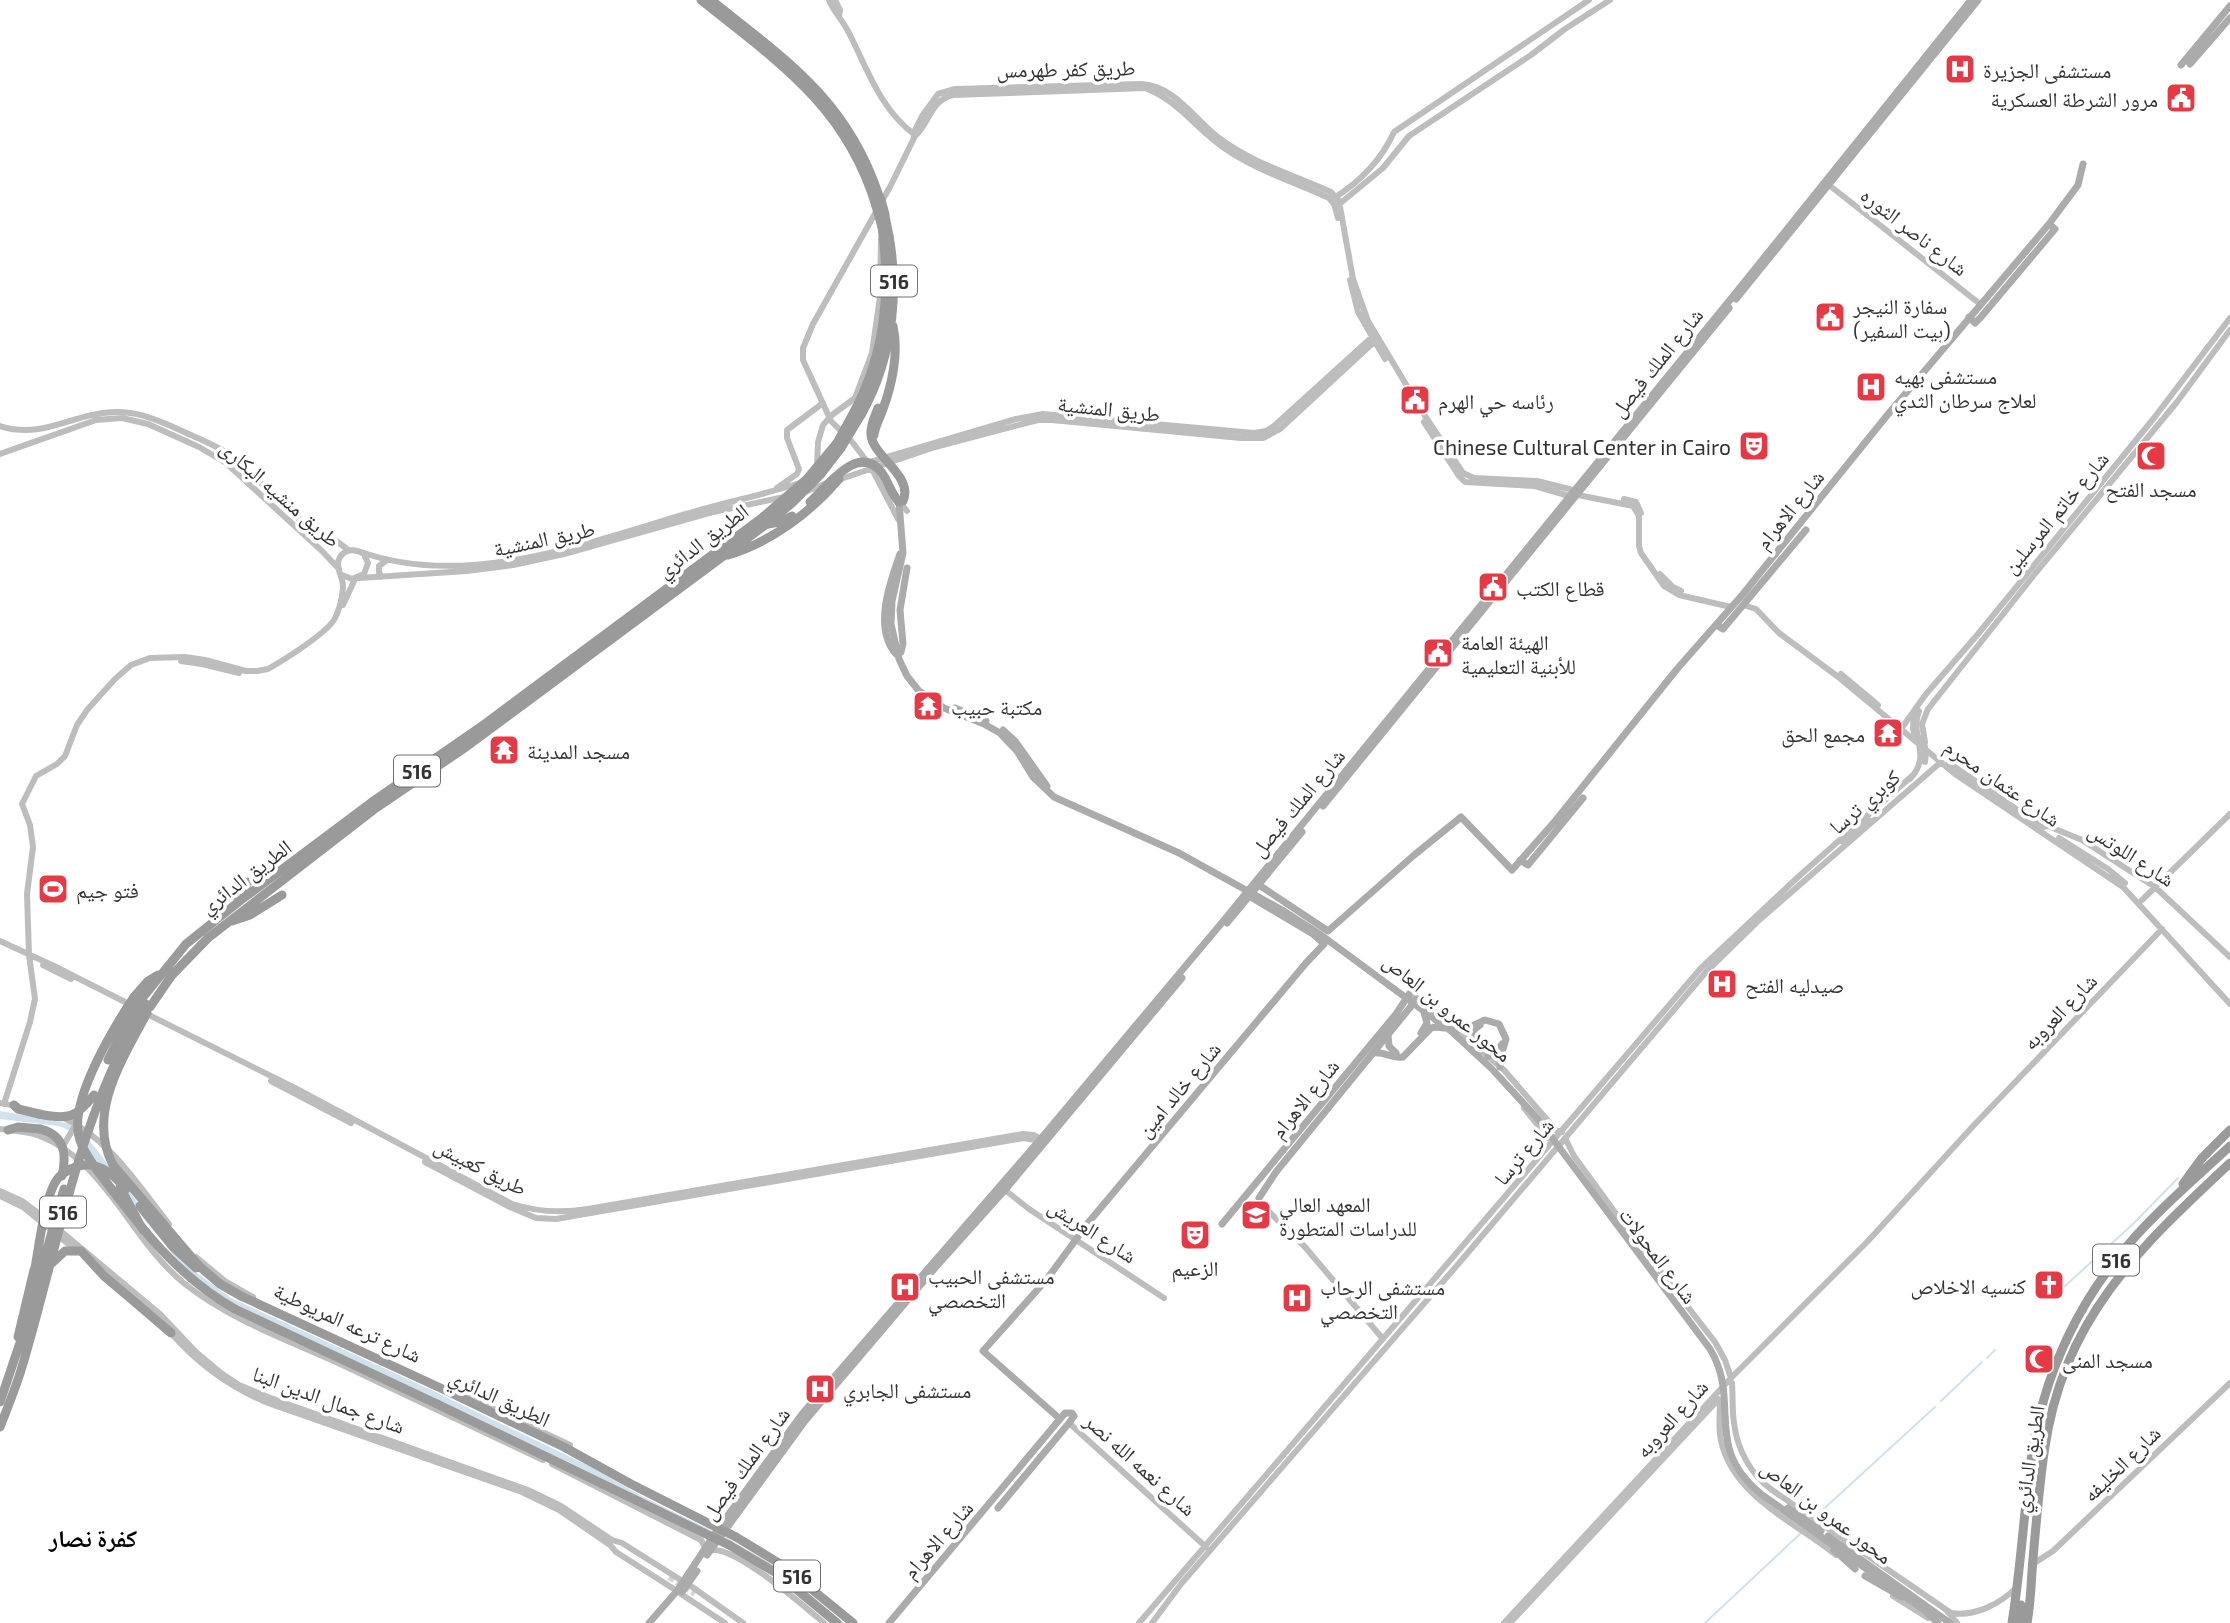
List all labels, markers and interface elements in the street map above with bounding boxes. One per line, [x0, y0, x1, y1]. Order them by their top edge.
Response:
hospital icon: مستشفى الجزيرة [1943, 52, 1977, 86]
street label: طريق كفر طهرمس [996, 54, 1136, 84]
place label: مستشفى الجزيرة [1983, 57, 2111, 84]
public building icon: مرور الشرطة العسكرية [2164, 81, 2198, 115]
place label: مرور الشرطة العسكرية [1991, 86, 2158, 111]
street label: شارع ناصر الثوره [1855, 181, 1973, 282]
road number: 516 [871, 266, 917, 296]
place label: سفارة النيجر (بيت السفير) [1852, 293, 1951, 342]
public building icon: سفارة النيجر (بيت السفير) [1813, 300, 1847, 334]
street label: شارع الملك فيصل [1604, 302, 1709, 423]
place label: مستشفى بهيه لعلاج سرطان الثدي [1894, 363, 2036, 417]
hospital icon: مستشفى بهيه لعلاج سرطان الثدي [1854, 370, 1888, 404]
public building icon: رئاسه حي الهرم [1398, 383, 1432, 417]
place label: رئاسه حي الهرم [1438, 388, 1554, 418]
street label: طريق المنشية [1056, 390, 1162, 428]
theatre icon: Chinese Cultural Center in Cairo [1737, 429, 1771, 463]
street label: طريق منشيه البكارى [215, 434, 346, 553]
place label: Chinese Cultural Center in Cairo [1433, 434, 1731, 459]
mosque icon: مسجد الفتح [2134, 439, 2168, 473]
street label: شارع خاتم المرسلين [1997, 446, 2116, 580]
street label: شارع الاهرام [1749, 464, 1831, 556]
place label: مسجد الفتح [2105, 476, 2197, 503]
street label: الطريق الدائري [651, 497, 756, 587]
street label: طريق المنشية [491, 515, 597, 563]
public building icon: قطاع الكتب [1476, 570, 1510, 604]
place label: قطاع الكتب [1516, 575, 1605, 602]
place label: الهيئة العامة للأبنية التعليمية [1461, 629, 1576, 678]
public building icon: الهيئة العامة للأبنية التعليمية [1421, 636, 1455, 670]
temple icon: مكتبة حبيب [911, 689, 945, 723]
place label: مكتبة حبيب [951, 694, 1042, 719]
temple icon: مجمع الحق [1871, 716, 1905, 750]
place label: مجمع الحق [1781, 721, 1865, 748]
temple icon: مسجد المدينة [487, 733, 521, 767]
street label: شارع عثمان محرم [1938, 733, 2066, 834]
place label: مسجد المدينة [527, 738, 630, 763]
street label: شارع الملك فيصل [1245, 743, 1351, 862]
road number: 516 [394, 756, 440, 786]
street label: كوبري ترسا [1824, 763, 1908, 842]
street label: شارع اللوتس [2083, 817, 2180, 893]
street label: الطريق الدائري [194, 833, 299, 923]
sports icon: فتو جيم [36, 872, 70, 906]
place label: فتو جيم [76, 877, 139, 905]
street label: محور عمرو بن العاص [1378, 948, 1517, 1068]
hospital icon: صيدليه الفتح [1705, 967, 1739, 1001]
street label: شارع العروبه [2017, 968, 2103, 1056]
place label: صيدليه الفتح [1745, 972, 1844, 999]
street label: شارع خالد امين [1131, 1036, 1227, 1143]
street label: شارع الاهرام [1264, 1053, 1346, 1145]
street label: شارع ترسا [1488, 1113, 1560, 1191]
street label: طريق كعبيش [430, 1132, 531, 1202]
place label: المعهد العالي للدراسات المتطورة [1279, 1191, 1417, 1240]
street label: شارع العريش [1043, 1192, 1142, 1269]
road number: 516 [40, 1196, 86, 1228]
school or university icon: المعهد العالي للدراسات المتطورة [1239, 1198, 1273, 1232]
street label: شارع المحولات [1613, 1202, 1703, 1309]
theatre icon: الزعيم [1178, 1218, 1212, 1252]
road number: 516 [2093, 1244, 2139, 1276]
place label: الزعيم [1171, 1255, 1219, 1283]
place label: مستشفى الحبيب التخصصي [928, 1263, 1055, 1317]
church icon: كنسيه الاخلاص [2032, 1268, 2066, 1302]
hospital icon: مستشفى الحبيب التخصصي [888, 1270, 922, 1304]
place label: كنسيه الاخلاص [1910, 1273, 2026, 1300]
place label: مستشفى الرحاب التخصصي [1320, 1274, 1445, 1328]
street label: شارع ترعه المريوطية [270, 1277, 426, 1369]
hospital icon: مستشفى الرحاب التخصصي [1280, 1281, 1314, 1315]
mosque icon: مسجد المنى [2022, 1342, 2056, 1376]
place label: مسجد المنى [2062, 1347, 2153, 1374]
street label: شارع جمال الدين البنا [249, 1360, 408, 1440]
street label: الطريق الدائري [443, 1363, 554, 1436]
hospital icon: مستشفى الجابري [803, 1372, 837, 1406]
street label: شارع العروبه [1629, 1374, 1714, 1463]
place label: مستشفى الجابري [843, 1377, 971, 1407]
street label: شارع الملك فيصل [696, 1402, 796, 1525]
street label: الطريق الدائري [2007, 1404, 2054, 1515]
street label: شارع نعمه الله نصر [1078, 1407, 1202, 1522]
street label: شارع الخليفه [2077, 1420, 2166, 1508]
street label: محور عمرو بن العاص [1755, 1454, 1897, 1570]
street label: شارع الاهرام [896, 1495, 980, 1585]
district label: كفرة نصار [48, 1523, 137, 1552]
road number: 516 [774, 1560, 820, 1592]

